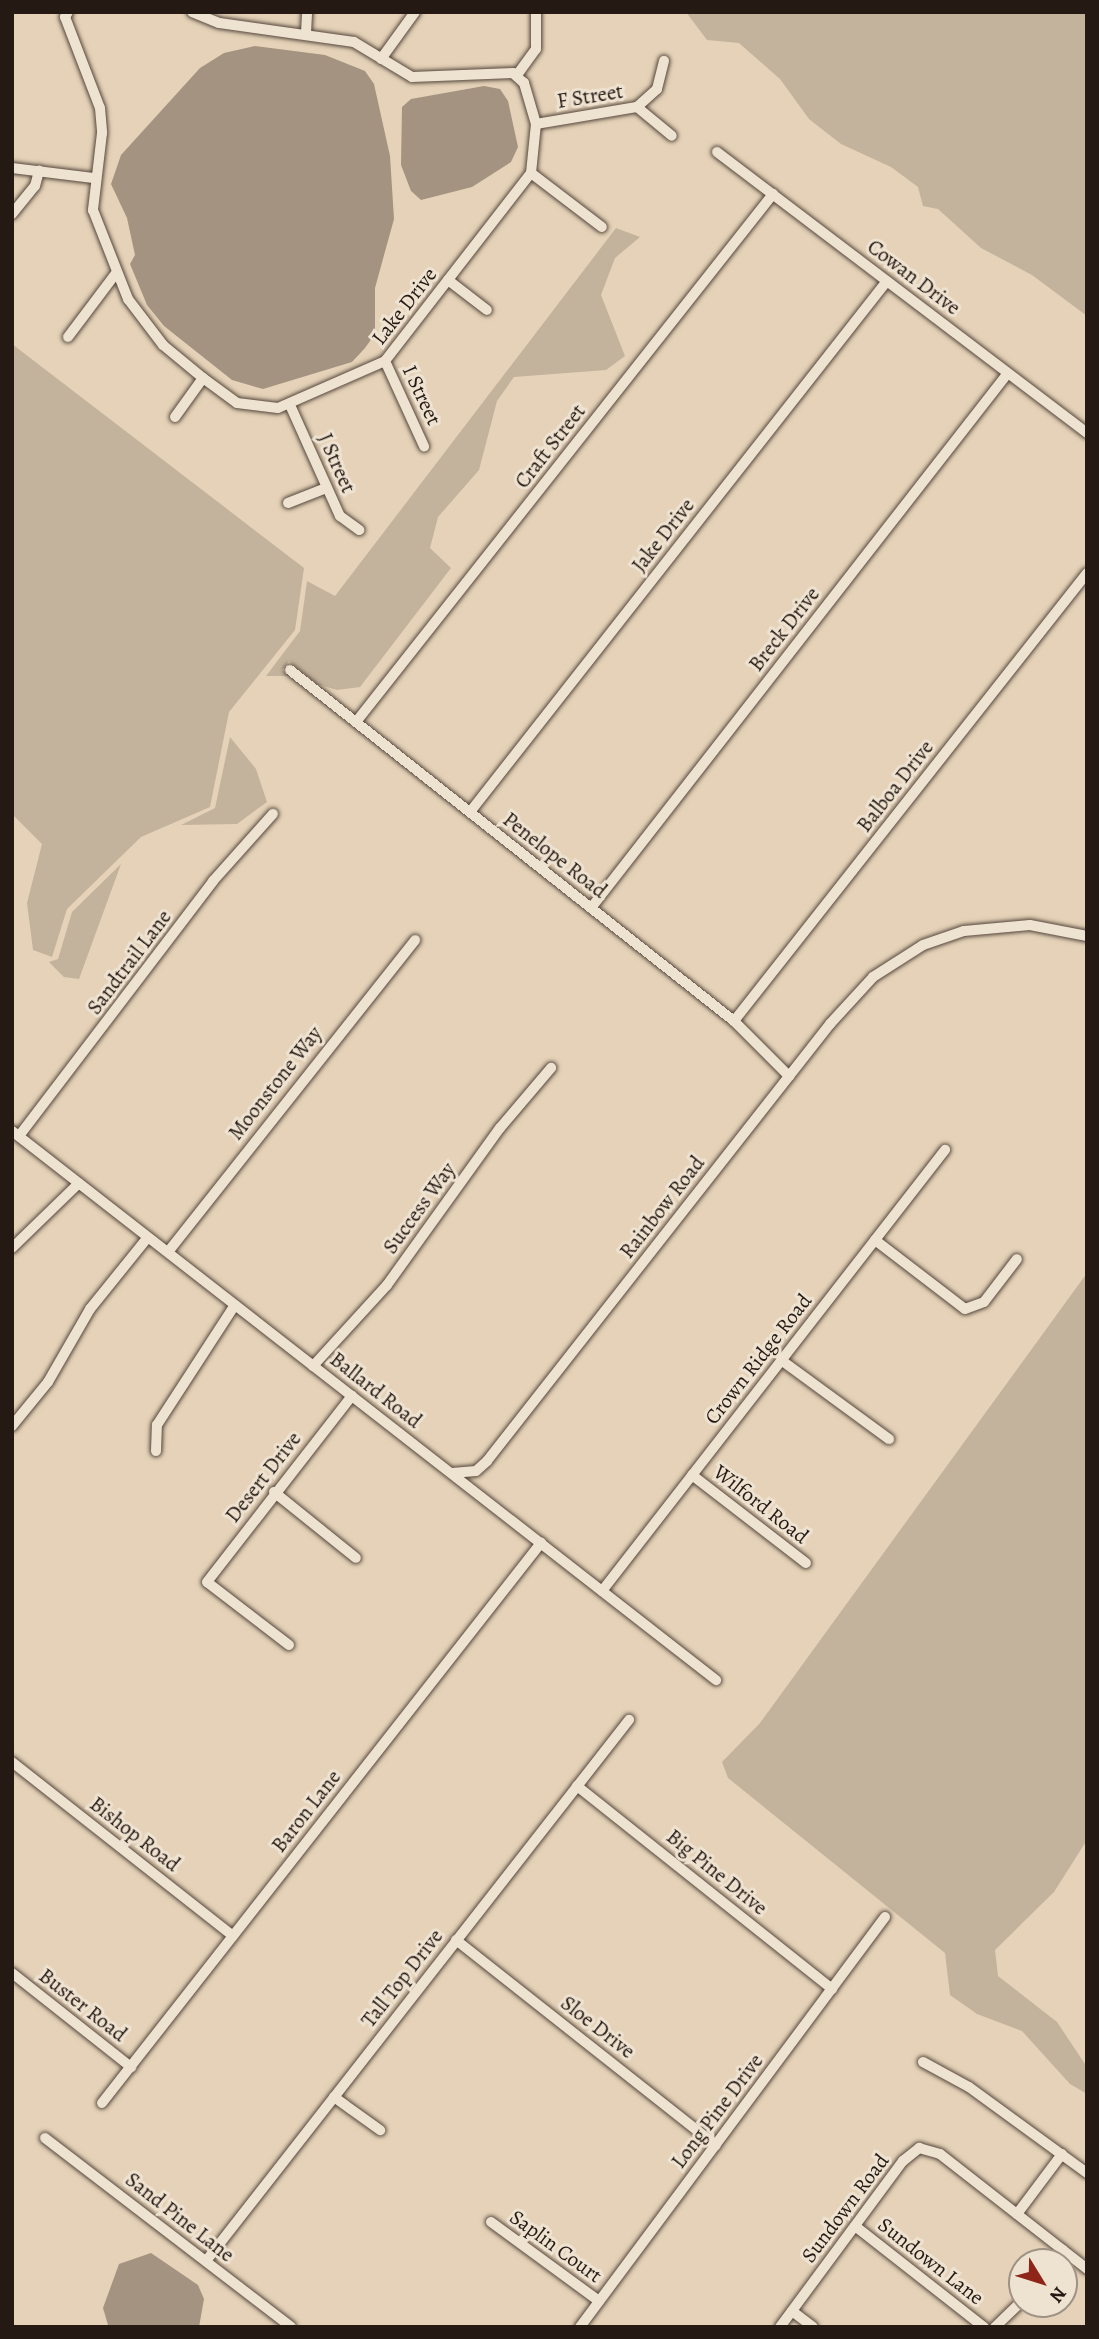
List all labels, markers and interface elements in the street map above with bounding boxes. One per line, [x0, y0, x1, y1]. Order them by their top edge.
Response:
street label: F Street [555, 78, 625, 114]
street label: Cowan Drive [863, 234, 965, 320]
street label: Lake Drive [366, 262, 442, 350]
street label: I Street [397, 361, 447, 429]
street label: Craft Street [509, 399, 591, 493]
street label: J Street [313, 429, 361, 497]
street label: Jake Drive [626, 493, 700, 577]
street label: Breck Drive [743, 582, 825, 676]
street label: Balboa Drive [851, 735, 939, 837]
street label: Penelope Road [498, 807, 612, 903]
street label: Sandtrail Lane [82, 905, 176, 1019]
street label: Moonstone Way [223, 1021, 327, 1145]
street label: Rainbow Road [614, 1151, 710, 1263]
street label: Success Way [377, 1157, 461, 1259]
street label: Crown Ridge Road [699, 1289, 817, 1429]
street label: Ballard Road [325, 1346, 427, 1434]
street label: Desert Drive [220, 1427, 306, 1527]
street label: Wilford Road [708, 1459, 814, 1549]
street label: Baron Lane [266, 1765, 346, 1857]
street label: Bishop Road [85, 1791, 185, 1877]
street label: Big Pine Drive [661, 1824, 773, 1920]
street label: Tall Top Drive [356, 1924, 448, 2032]
street label: Buster Road [34, 1963, 132, 2047]
street label: Sloe Drive [556, 1990, 640, 2064]
street label: Long Pine Drive [666, 2049, 768, 2173]
street label: Sundown Road [796, 2149, 894, 2267]
street label: Sand Pine Lane [121, 2167, 239, 2267]
street label: Saplin Court [505, 2204, 607, 2288]
street label: Sundown Lane [873, 2212, 989, 2310]
north arrow [1008, 2248, 1078, 2318]
text: N [1043, 2281, 1072, 2308]

